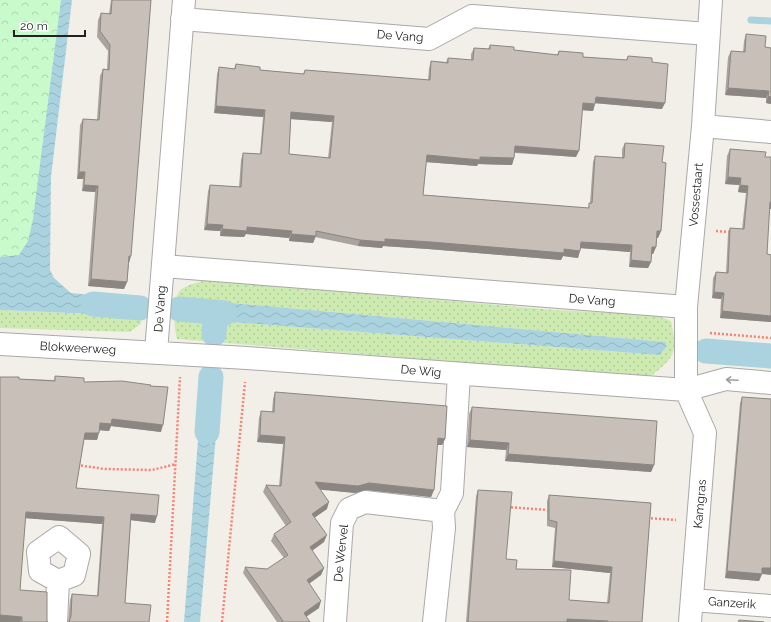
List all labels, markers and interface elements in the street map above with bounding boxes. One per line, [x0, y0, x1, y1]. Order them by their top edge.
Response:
scale bar [14, 12, 85, 38]
text: 20 m [20, 19, 48, 33]
street label: De Vang [376, 27, 424, 45]
street label: Vossestaart [686, 162, 706, 228]
street label: De Vang [151, 285, 169, 333]
street label: De Vang [568, 291, 616, 309]
street label: Blokweerweg [39, 339, 117, 357]
street label: De Wig [400, 362, 442, 380]
one-way arrow [726, 376, 739, 383]
street label: Kamgras [691, 479, 709, 529]
street label: De Wervel [331, 523, 351, 582]
street label: Ganzerik [708, 594, 757, 612]

